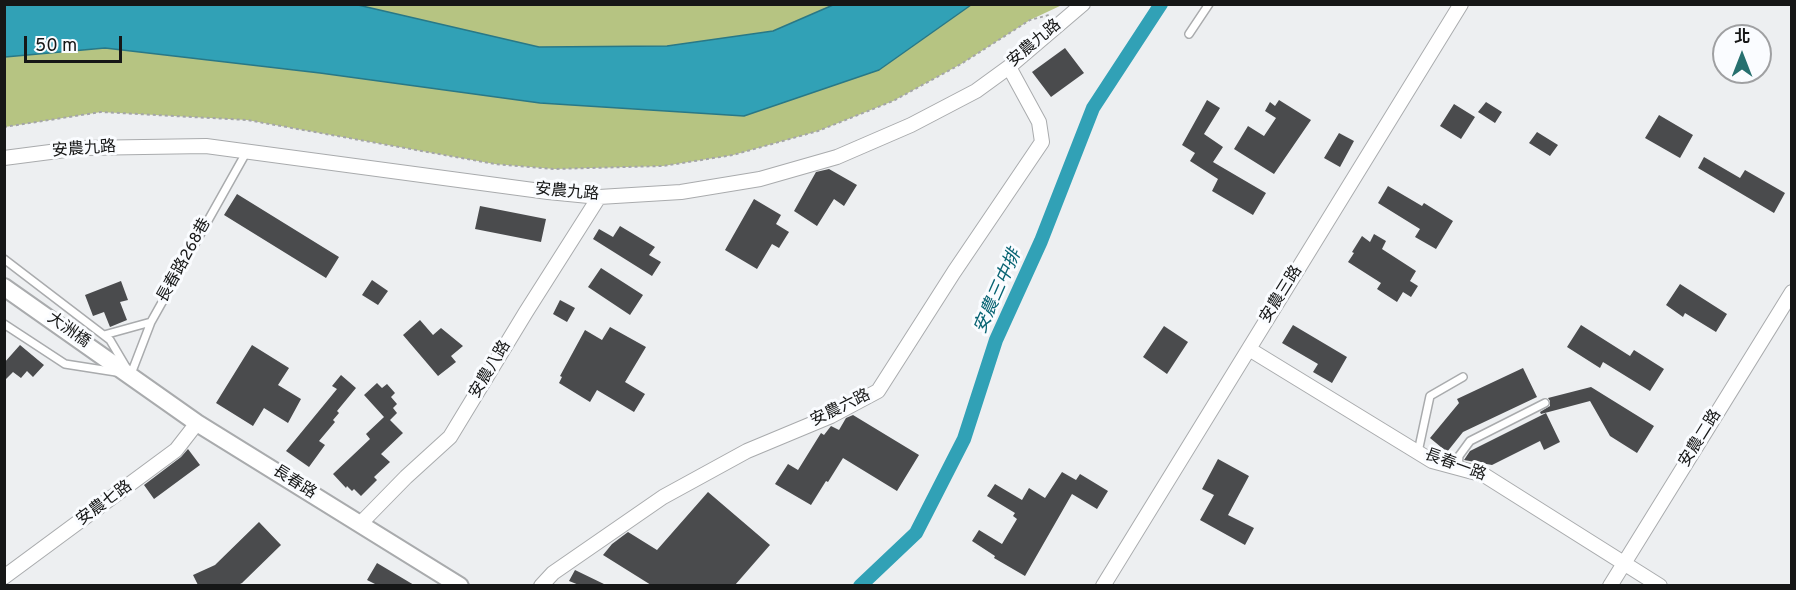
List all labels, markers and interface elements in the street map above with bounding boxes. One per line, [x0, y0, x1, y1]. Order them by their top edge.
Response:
street label: 安農九路 [1004, 16, 1066, 72]
scale bar [27, 24, 124, 62]
north arrow [1712, 24, 1772, 84]
text: 北 [1734, 28, 1750, 48]
text: 50 m [35, 35, 77, 58]
street label: 安農九路 [51, 138, 117, 162]
street label: 安農九路 [534, 181, 600, 205]
street label: 長春路268巷 [154, 216, 216, 306]
water label: 安農三中排 [971, 246, 1027, 338]
street label: 安農三路 [1257, 263, 1307, 327]
street label: 大洲橋 [43, 309, 93, 353]
street label: 安農八路 [466, 338, 516, 402]
street label: 安農六路 [808, 386, 874, 432]
street label: 安農二路 [1676, 407, 1726, 471]
street label: 長春一路 [1422, 446, 1488, 486]
street label: 長春路 [269, 462, 319, 504]
street label: 安農七路 [73, 477, 137, 531]

